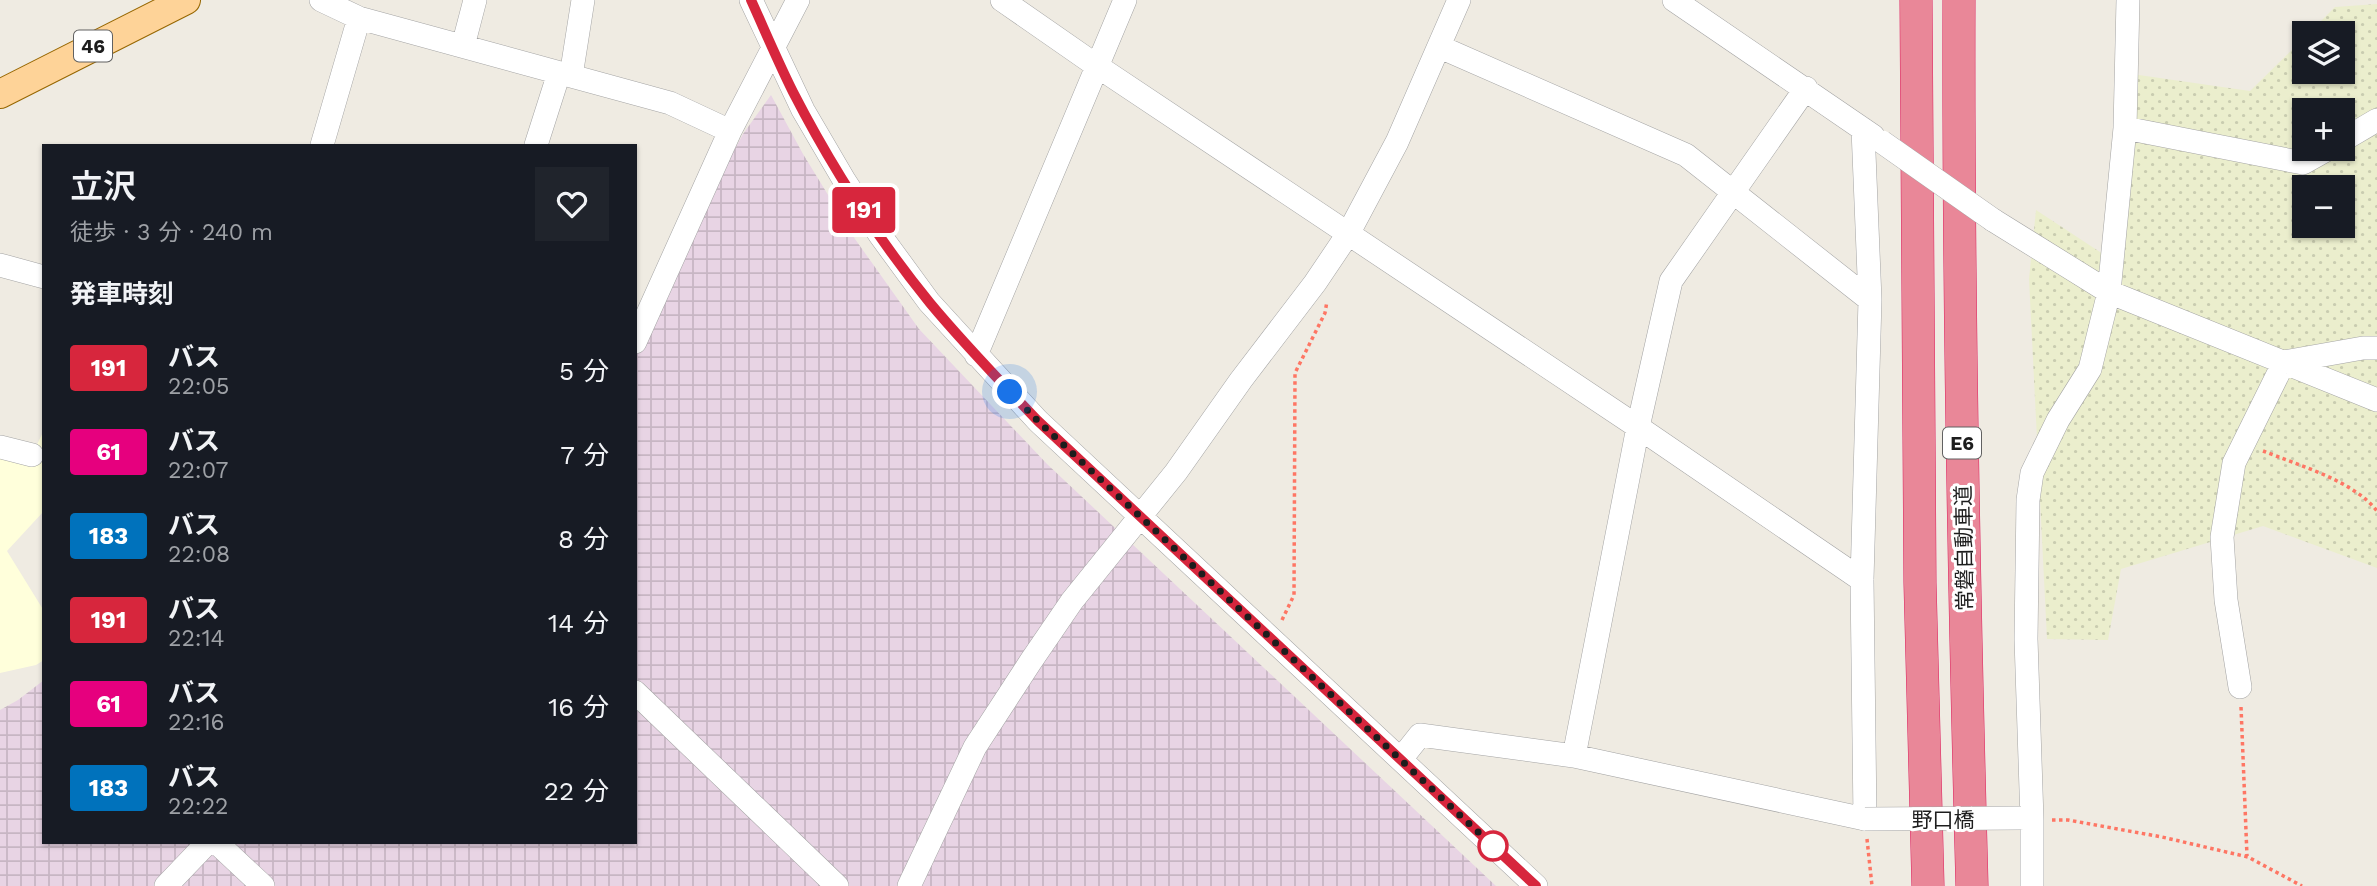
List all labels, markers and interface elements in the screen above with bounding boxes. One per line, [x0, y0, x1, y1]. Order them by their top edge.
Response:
map controls [2292, 21, 2355, 238]
button: layers [2292, 21, 2355, 84]
road number: 46 [74, 30, 112, 61]
button: + [2292, 98, 2355, 161]
text: 立沢 [70, 167, 136, 206]
button: heart [535, 167, 609, 241]
button: − [2292, 175, 2355, 238]
line badge: 191 [824, 187, 904, 233]
text: 191 [846, 196, 882, 224]
text: 徒歩 · 3 分 · 240 m [70, 219, 273, 246]
text: 発車時刻 [70, 279, 174, 309]
text: バス [168, 342, 220, 372]
text: 191 [91, 354, 126, 382]
text: 5 分 [559, 356, 609, 386]
text: 22:05 [168, 373, 229, 400]
your location [992, 374, 1027, 409]
text: バス [168, 426, 220, 456]
road number: E6 [1943, 428, 1981, 458]
text: 61 [96, 438, 121, 466]
text: 7 分 [560, 440, 609, 470]
text: 22:07 [168, 457, 228, 484]
street label: 常磐自動車道 [1950, 485, 1978, 611]
text: バス [168, 510, 220, 540]
text: 183 [89, 522, 128, 550]
text: 8 分 [558, 524, 609, 554]
text: 22:08 [168, 541, 230, 568]
text: バス [168, 594, 220, 624]
text: 191 [91, 606, 126, 634]
text: 14 分 [548, 608, 609, 638]
text: 22:14 [168, 625, 225, 652]
text: バス [168, 678, 220, 708]
text: 61 [96, 690, 121, 718]
text: 16 分 [548, 692, 609, 722]
text: 22:16 [168, 709, 225, 736]
text: バス [168, 762, 220, 792]
text: 183 [89, 774, 128, 802]
text: 22 分 [544, 776, 609, 806]
text: 22:22 [168, 793, 228, 820]
street label: 野口橋 [1912, 807, 1975, 832]
unlabelled marker [1478, 831, 1508, 861]

